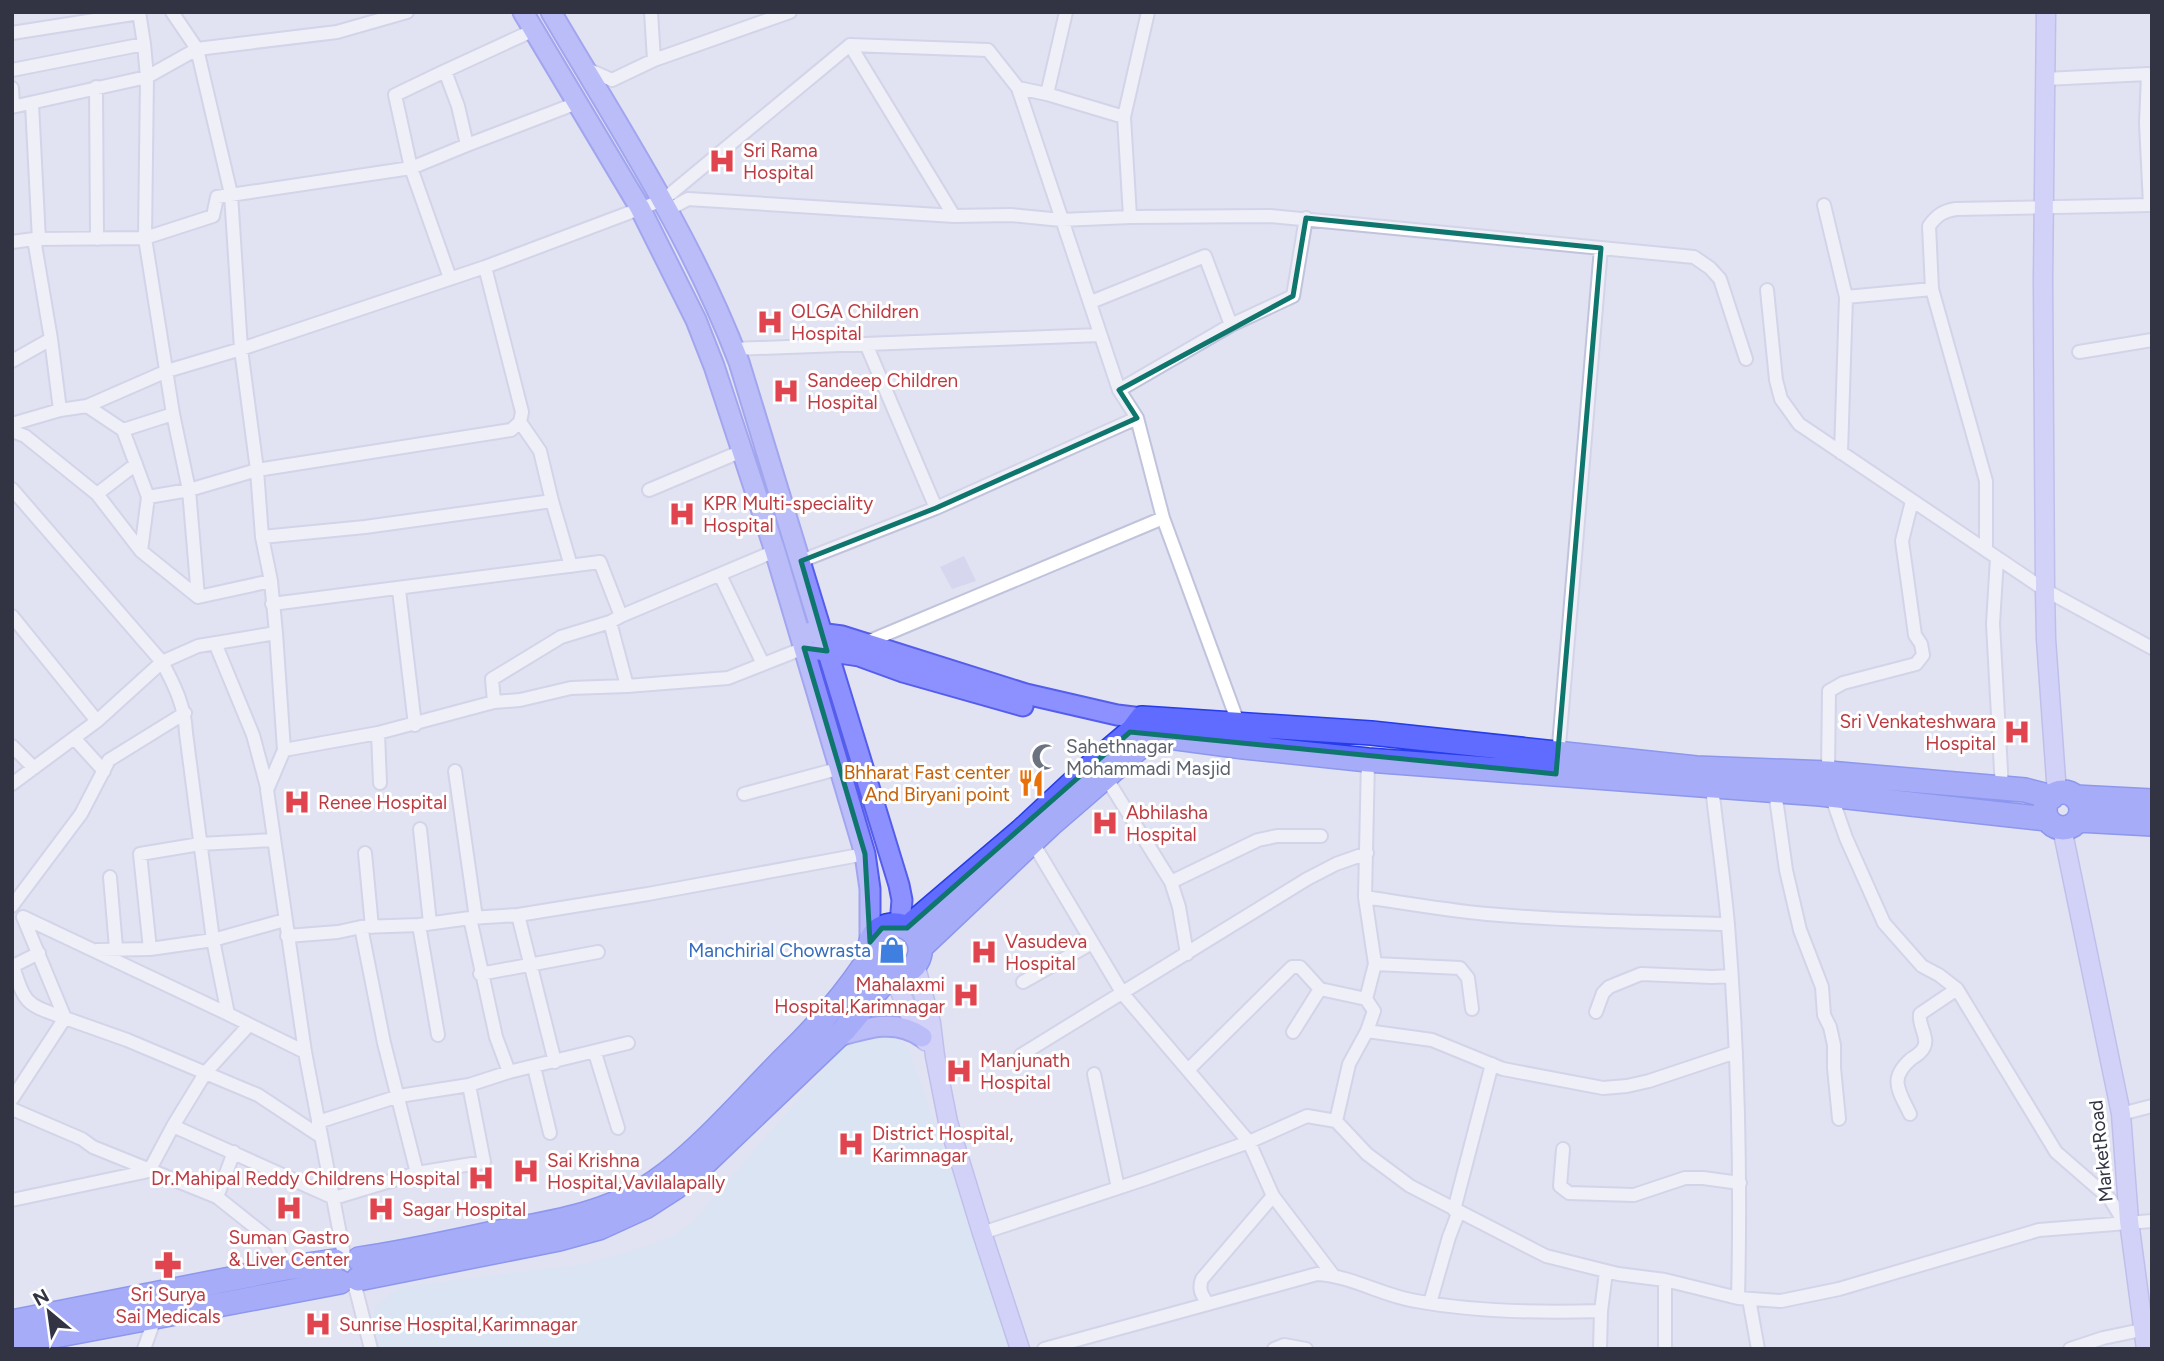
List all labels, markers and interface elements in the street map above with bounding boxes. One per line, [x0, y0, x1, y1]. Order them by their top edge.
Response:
place label: Sri Rama Hospital [743, 139, 818, 184]
hospital icon: Sri Rama Hospital [707, 146, 737, 176]
place label: OLGA Children Hospital [791, 300, 919, 345]
hospital icon: OLGA Children Hospital [755, 307, 785, 337]
place label: Sandeep Children Hospital [807, 369, 958, 414]
hospital icon: Sandeep Children Hospital [771, 376, 801, 406]
place label: KPR Multi-speciality Hospital [703, 492, 873, 537]
hospital icon: KPR Multi-speciality Hospital [667, 499, 697, 529]
place label: Sri Venkateshwara Hospital [1839, 710, 1996, 755]
hospital icon: Sri Venkateshwara Hospital [2002, 717, 2032, 747]
place label: Sahethnagar Mohammadi Masjid [1066, 735, 1231, 780]
mosque icon: Sahethnagar Mohammadi Masjid [1030, 742, 1060, 772]
place label: Bhharat Fast center And Biryani point [844, 761, 1011, 806]
restaurant icon: Bhharat Fast center And Biryani point [1016, 768, 1046, 798]
hospital icon: Renee Hospital [282, 787, 312, 817]
place label: Renee Hospital [318, 791, 447, 814]
place label: Abhilasha Hospital [1126, 801, 1208, 846]
hospital icon: Abhilasha Hospital [1090, 808, 1120, 838]
place label: Vasudeva Hospital [1005, 930, 1087, 975]
shop icon: Manchirial Chowrasta [877, 935, 907, 965]
hospital icon: Vasudeva Hospital [969, 937, 999, 967]
place label: Manchirial Chowrasta [688, 939, 871, 962]
place label: Mahalaxmi Hospital,Karimnagar [774, 973, 946, 1018]
hospital icon: Mahalaxmi Hospital,Karimnagar [951, 980, 981, 1010]
place label: Manjunath Hospital [980, 1049, 1070, 1094]
hospital icon: Manjunath Hospital [944, 1056, 974, 1086]
street label: MarketRoad [2084, 1099, 2118, 1203]
place label: District Hospital, Karimnagar [872, 1122, 1014, 1167]
hospital icon: District Hospital, Karimnagar [836, 1129, 866, 1159]
place label: Sai Krishna Hospital,Vavilalapally [547, 1149, 725, 1194]
hospital icon: Sai Krishna Hospital,Vavilalapally [511, 1156, 541, 1186]
hospital icon: Dr.Mahipal Reddy Childrens Hospital [466, 1163, 496, 1193]
place label: Dr.Mahipal Reddy Childrens Hospital [151, 1167, 460, 1190]
hospital icon: Suman Gastro & Liver Center [274, 1193, 304, 1223]
hospital icon: Sagar Hospital [366, 1194, 396, 1224]
place label: Sagar Hospital [402, 1198, 526, 1221]
place label: Suman Gastro & Liver Center [228, 1226, 350, 1271]
pharmacy icon: Sri Surya Sai Medicals [153, 1250, 183, 1280]
north arrow [14, 1277, 84, 1347]
place label: Sri Surya Sai Medicals [115, 1283, 221, 1328]
text: N [29, 1284, 53, 1311]
hospital icon: Sunrise Hospital,Karimnagar [303, 1309, 333, 1339]
place label: Sunrise Hospital,Karimnagar [339, 1313, 578, 1336]

